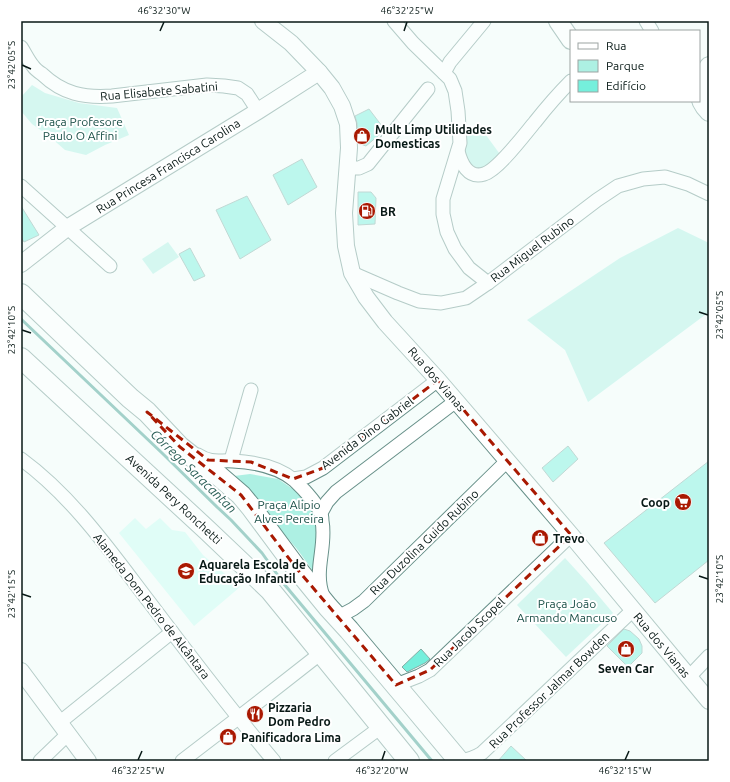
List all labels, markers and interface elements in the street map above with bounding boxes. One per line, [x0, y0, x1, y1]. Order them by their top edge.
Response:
text: 46°32'30"W [138, 5, 190, 16]
text: 46°32'25"W [381, 5, 433, 16]
legend [570, 30, 700, 102]
text: Rua [606, 39, 627, 52]
text: 23°42'05"S [6, 41, 17, 89]
text: Parque [606, 59, 644, 72]
street label: Rua Elisabete Sabatini [100, 79, 219, 103]
text: Edifício [606, 79, 646, 92]
park label: Praça Profesore Paulo O Affini [37, 115, 123, 142]
street label: Rua Princesa Francisca Carolina [94, 116, 242, 216]
place label: Mult Limp Utilidades Domesticas [375, 123, 492, 150]
shop icon: Mult Limp Utilidades Domesticas [352, 126, 372, 146]
fuel station icon: BR [357, 201, 377, 221]
place label: BR [380, 205, 396, 218]
street label: Rua Miguel Rubino [488, 213, 576, 285]
text: 23°42'05"S [714, 291, 725, 339]
text: 23°42'10"S [6, 306, 17, 354]
street label: Rua dos Vianas [406, 344, 468, 414]
street label: Avenida Dino Gabriel [318, 394, 416, 472]
water label: Córrego Saracantan [148, 427, 240, 515]
street label: Avenida Pery Ronchetti [124, 451, 224, 547]
street label: Rua Duzolina Guido Rubino [367, 487, 481, 597]
supermarket icon: Coop [673, 492, 693, 512]
place label: Coop [641, 496, 670, 509]
park label: Praça Alipio Alves Pereira [254, 498, 324, 525]
shop icon: Trevo [530, 528, 550, 548]
street label: Alameda Dom Pedro de Alcântara [91, 531, 213, 681]
place label: Trevo [553, 532, 585, 545]
text: 23°42'10"S [714, 555, 725, 603]
place label: Aquarela Escola de Educação Infantil [199, 558, 306, 587]
school or university icon: Aquarela Escola de Educação Infantil [176, 561, 196, 581]
text: 23°42'15"S [6, 570, 17, 618]
street label: Rua Jacob Scopel [431, 595, 507, 669]
park label: Praça João Armando Mancuso [517, 597, 617, 624]
street label: Rua dos Vianas [631, 610, 693, 680]
street label: Rua Professor Jalmar Bowden [486, 629, 612, 751]
shop icon: Seven Car [616, 639, 636, 659]
place label: Seven Car [598, 662, 654, 675]
place label: Pizzaria Dom Pedro [268, 701, 331, 728]
restaurant icon: Pizzaria Dom Pedro [245, 704, 265, 724]
shop icon: Panificadora Lima [218, 727, 238, 747]
place label: Panificadora Lima [241, 731, 341, 744]
text: 46°32'25"W [112, 765, 164, 776]
text: 46°32'20"W [356, 765, 408, 776]
text: 46°32'15"W [599, 765, 651, 776]

